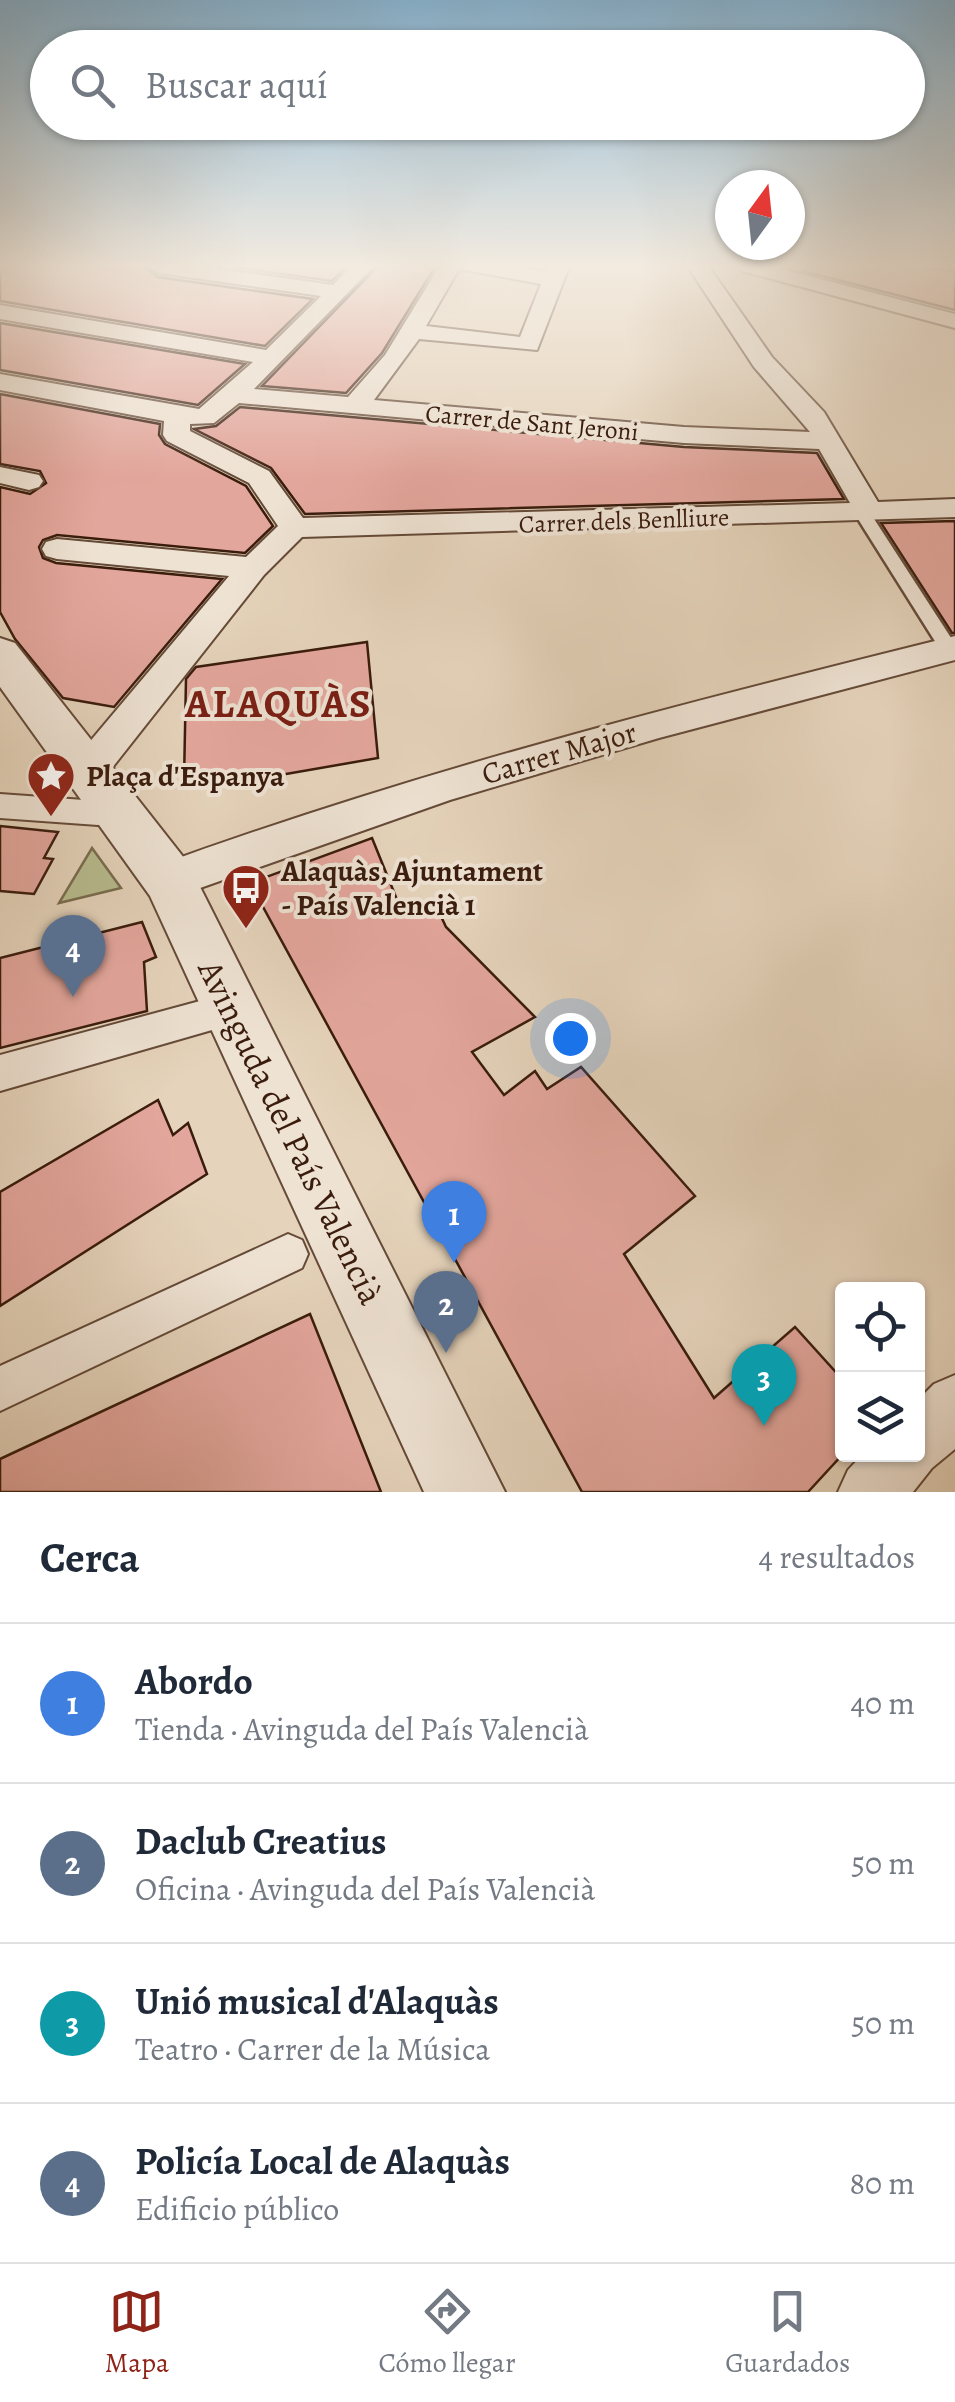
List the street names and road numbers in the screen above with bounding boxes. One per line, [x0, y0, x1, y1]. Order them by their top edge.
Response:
street label: Carrer de Sant Jeroni [424, 397, 640, 449]
street label: Carrer dels Benlliure [518, 500, 730, 542]
street label: Carrer Major [477, 712, 641, 794]
street label: Avinguda del País Valencià [186, 951, 396, 1313]

